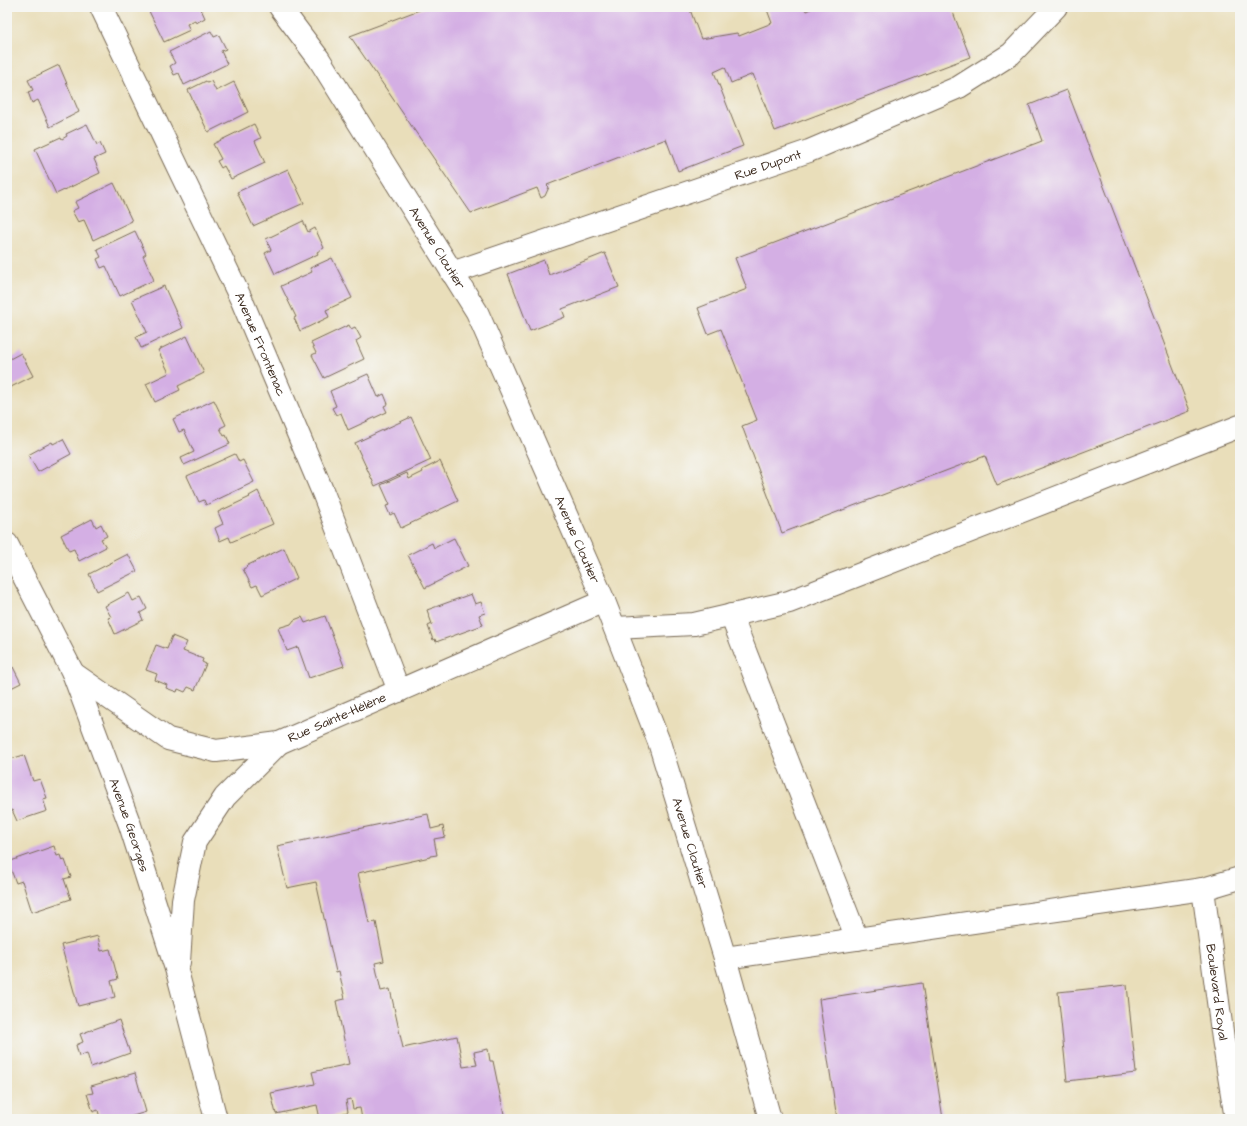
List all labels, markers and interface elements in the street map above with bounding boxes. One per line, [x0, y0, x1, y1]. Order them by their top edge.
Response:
street label: Rue Dupont [732, 145, 805, 185]
street label: Avenue Cloutier [405, 203, 470, 293]
street label: Avenue Frontenac [230, 289, 290, 399]
street label: Avenue Cloutier [550, 493, 604, 586]
street label: Rue Sainte-Hélène [285, 688, 389, 747]
street label: Avenue Georges [104, 776, 154, 875]
street label: Avenue Cloutier [668, 795, 712, 891]
street label: Boulevard Royal [1201, 943, 1232, 1042]

